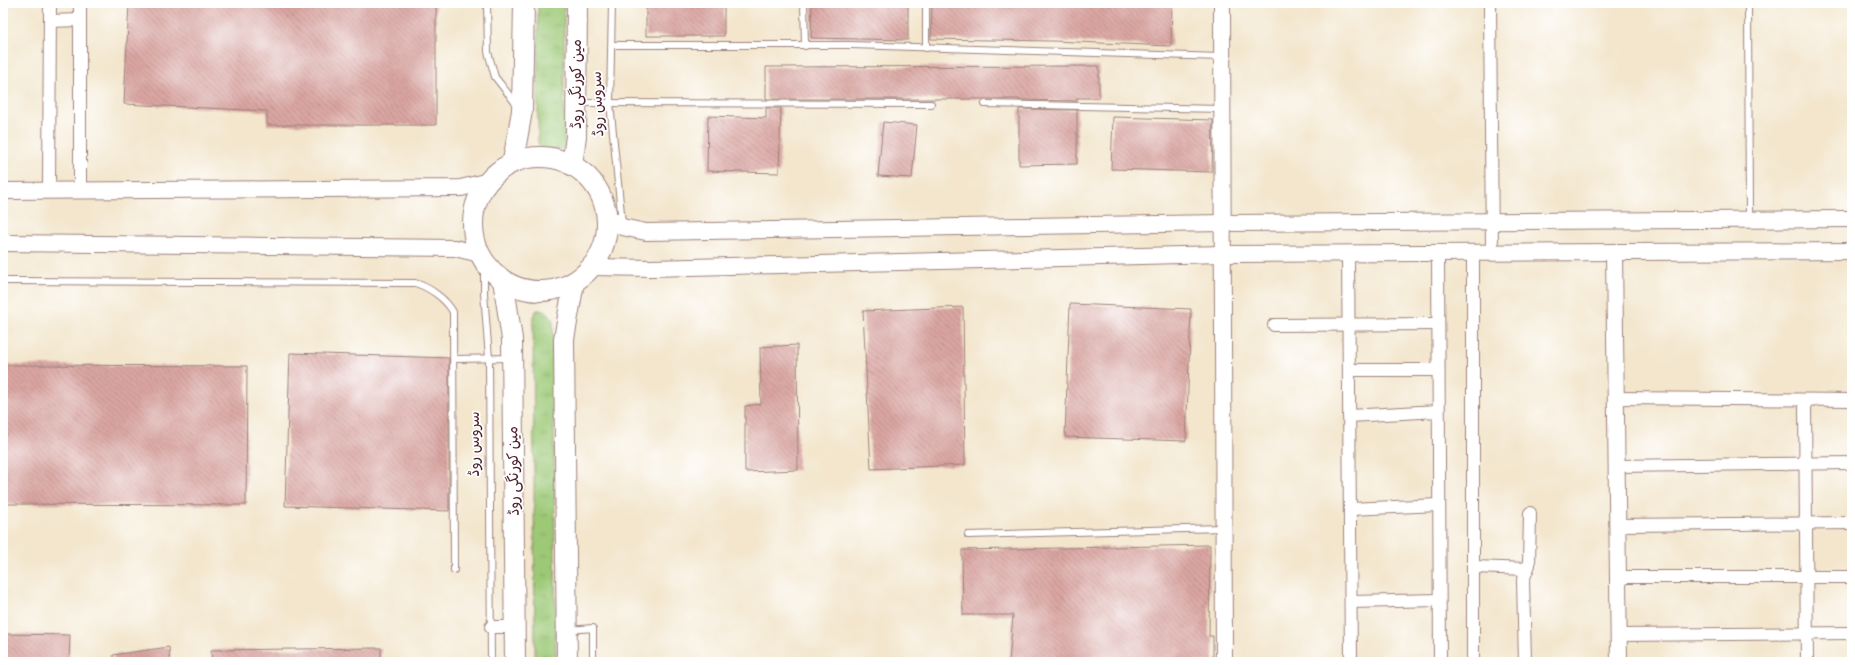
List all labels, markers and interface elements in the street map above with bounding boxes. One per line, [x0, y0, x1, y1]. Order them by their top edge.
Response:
street label: مین کورنگی روڈ [567, 39, 589, 129]
street label: سروس روڈ [587, 71, 611, 137]
street label: سروس روڈ [465, 411, 487, 477]
street label: مین کورنگی روڈ [503, 426, 527, 516]

